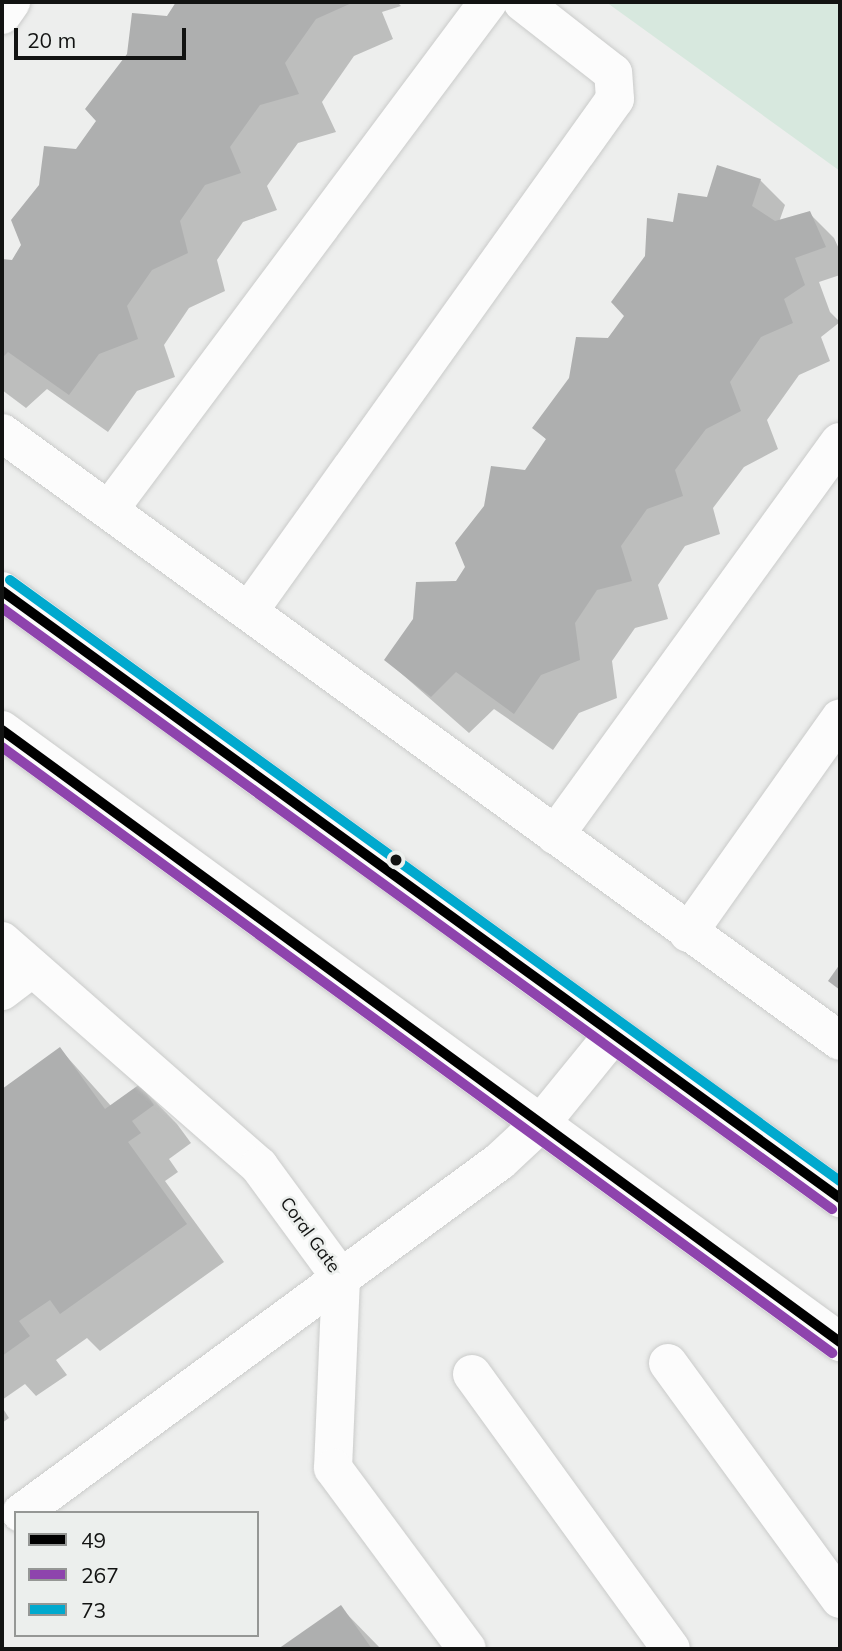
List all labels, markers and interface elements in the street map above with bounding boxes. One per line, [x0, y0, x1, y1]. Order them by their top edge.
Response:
scale bar [18, 14, 189, 58]
text: 20 m [27, 27, 76, 53]
unlabelled marker [389, 853, 403, 867]
street label: Coral Gate [275, 1193, 345, 1277]
legend [14, 1511, 259, 1637]
text: 49 [81, 1527, 106, 1553]
text: 267 [81, 1562, 119, 1588]
text: 73 [81, 1597, 106, 1623]

